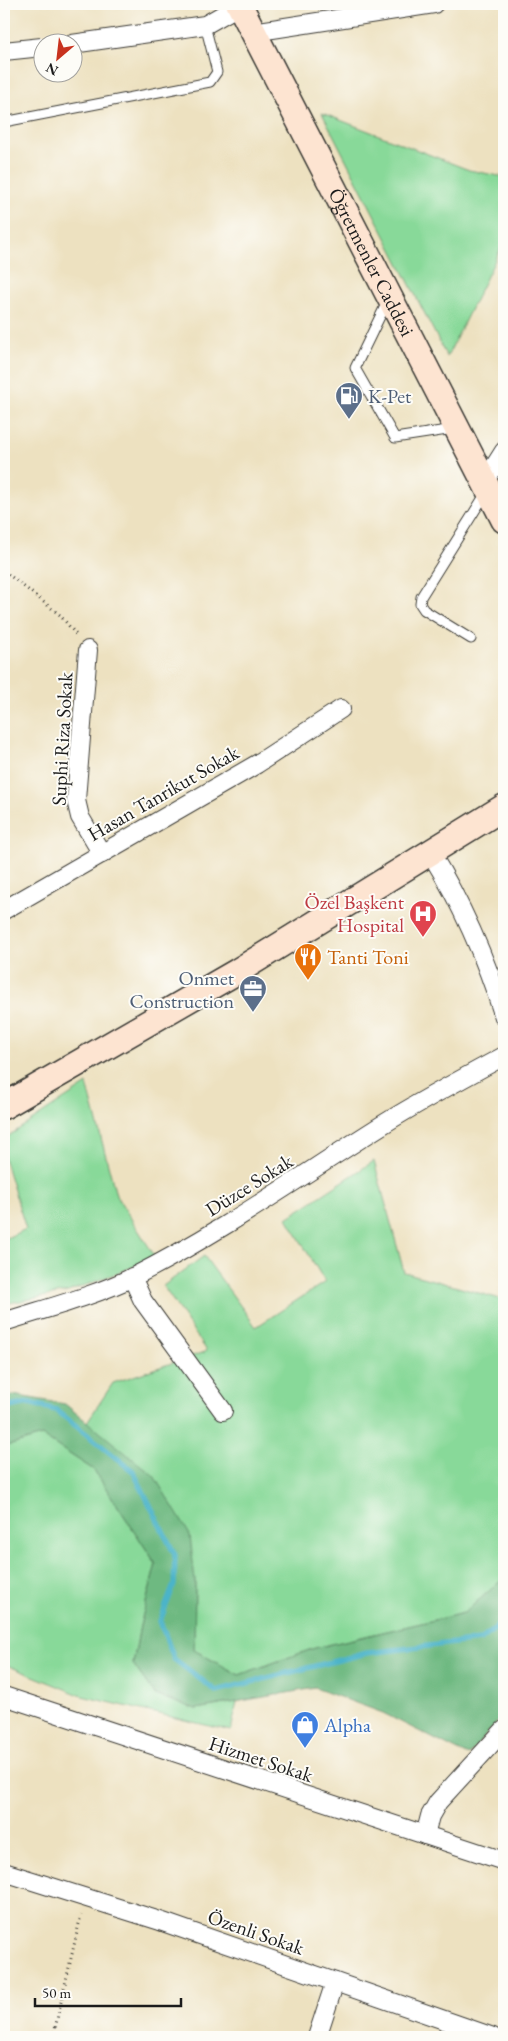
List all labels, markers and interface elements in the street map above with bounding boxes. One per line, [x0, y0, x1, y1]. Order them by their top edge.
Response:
north arrow [32, 32, 82, 82]
text: N [42, 59, 61, 80]
street label: Öğretmenler Caddesi [323, 183, 420, 341]
fuel station icon: K-Pet [334, 381, 364, 420]
place label: K-Pet [368, 383, 412, 409]
street label: Suphi Riza Sokak [46, 671, 79, 806]
street label: Hasan Tanrikut Sokak [83, 739, 244, 847]
place label: Özel Başkent Hospital [304, 889, 405, 938]
hospital icon: Özel Başkent Hospital [408, 899, 438, 938]
restaurant icon: Tanti Toni [293, 942, 323, 981]
place label: Tanti Toni [327, 944, 409, 970]
place label: Onmet Construction [130, 965, 235, 1014]
office icon: Onmet Construction [238, 974, 268, 1013]
street label: Düzce Sokak [200, 1148, 298, 1222]
shop icon: Alpha [290, 1710, 320, 1749]
place label: Alpha [323, 1712, 371, 1738]
street label: Hizmet Sokak [206, 1730, 317, 1788]
street label: Özenli Sokak [204, 1903, 308, 1961]
scale bar [35, 1976, 181, 2008]
text: 50 m [42, 1983, 71, 2002]

